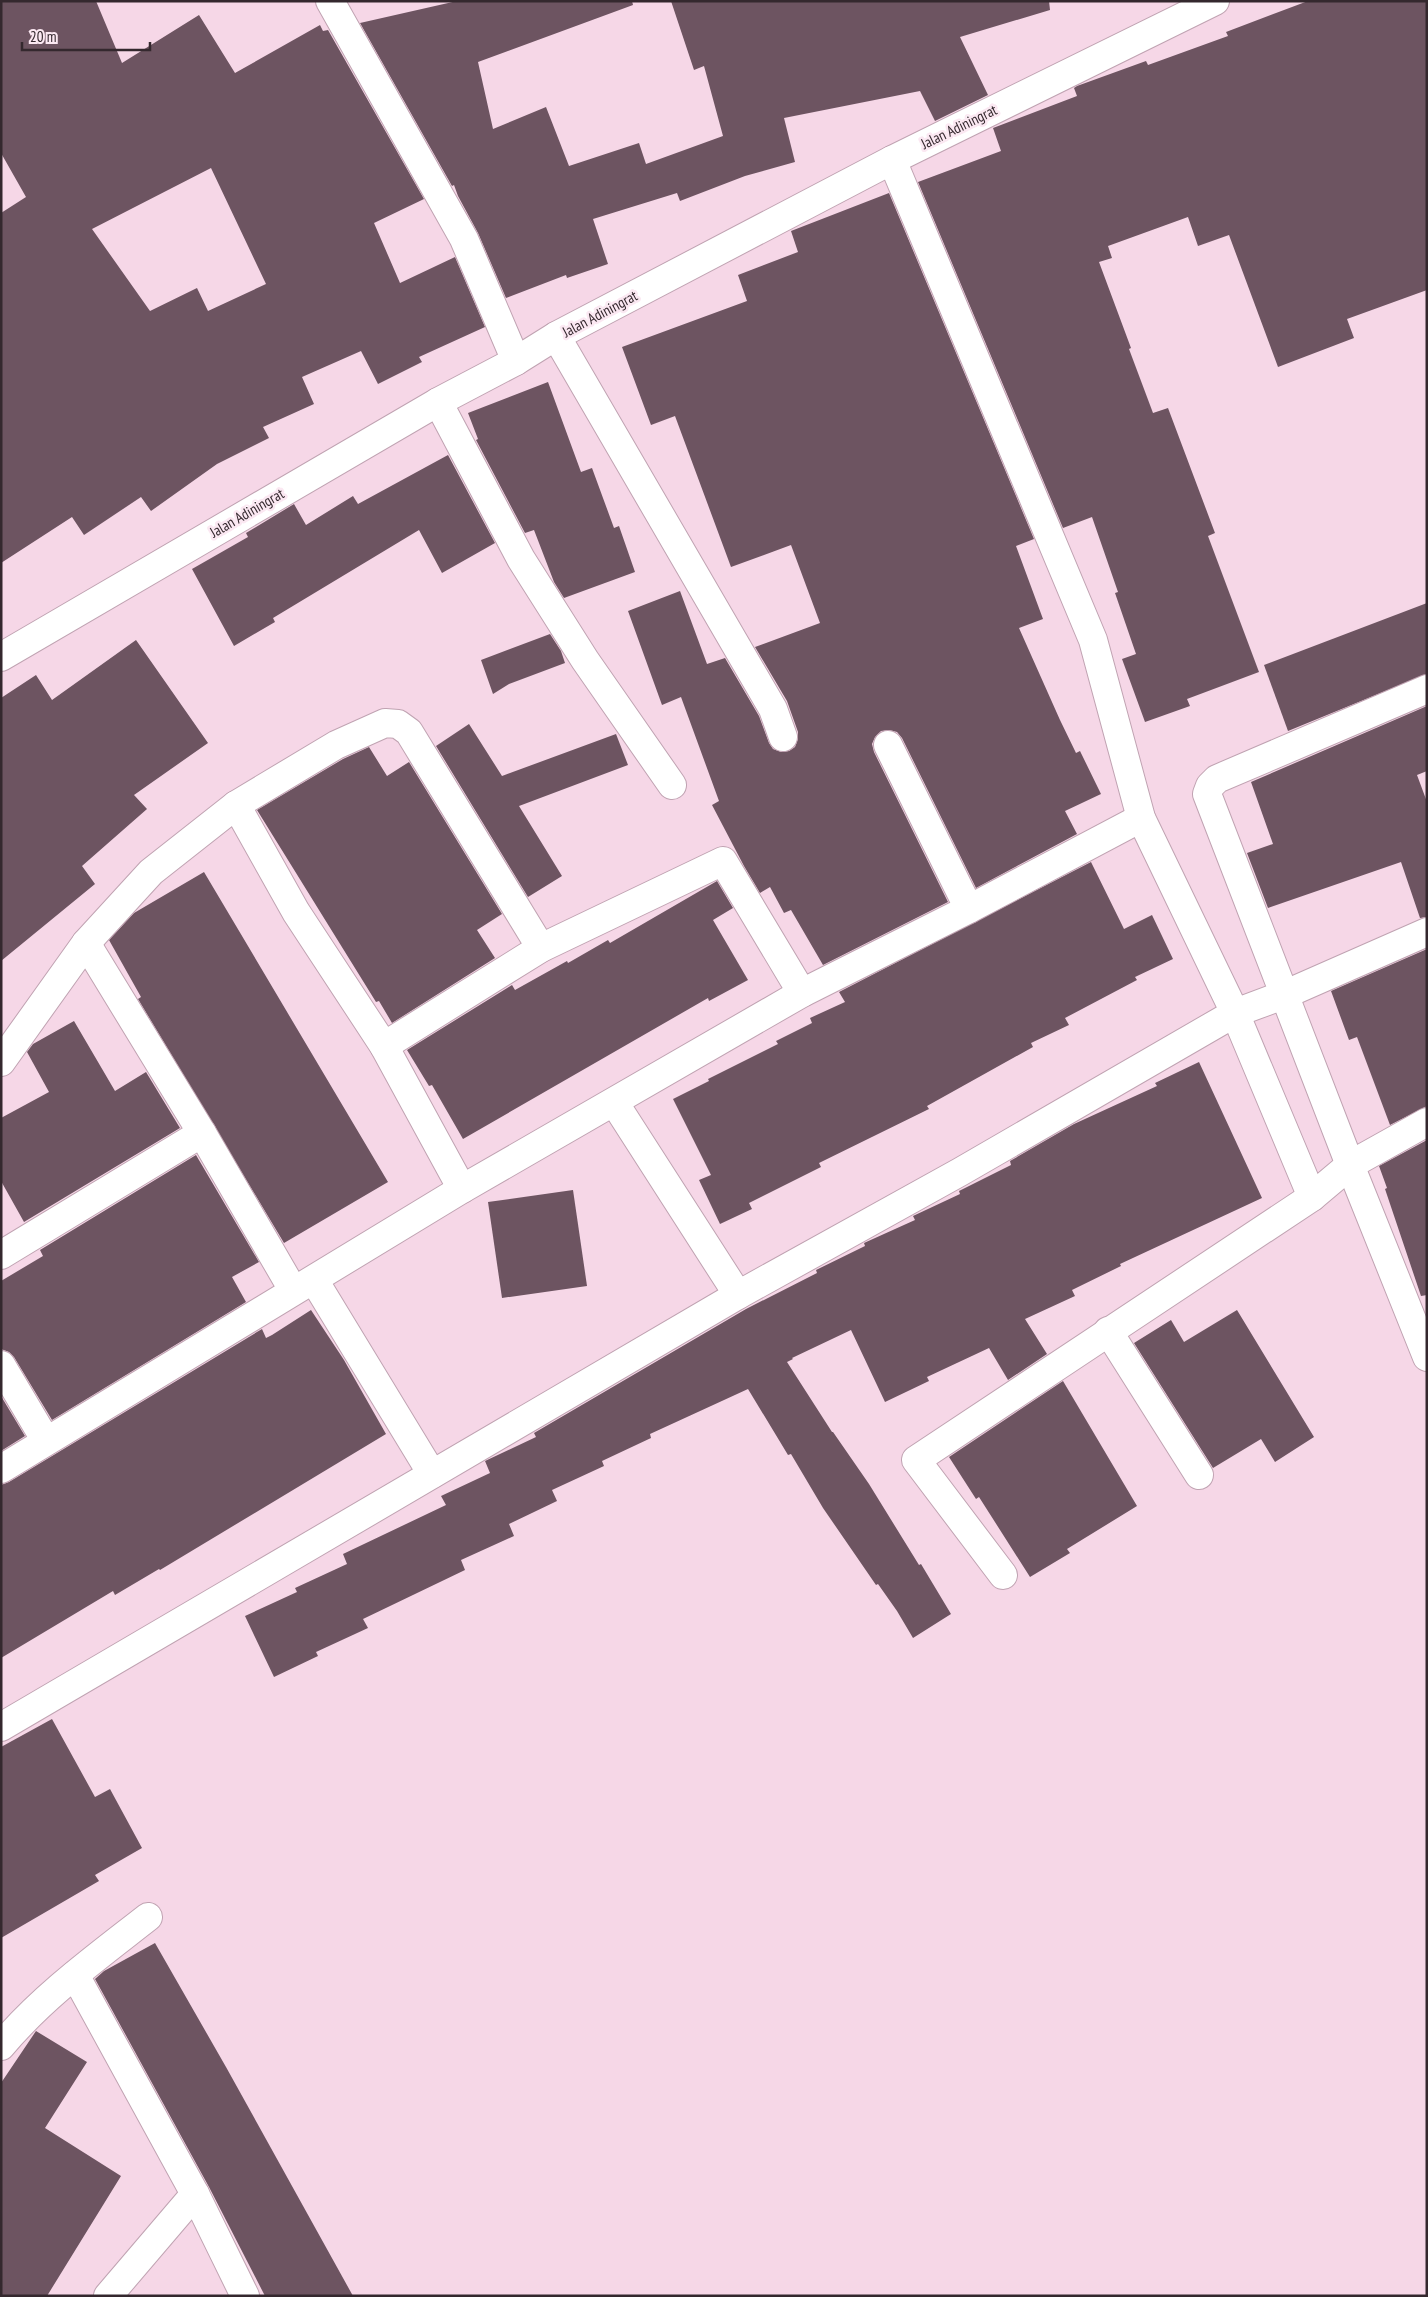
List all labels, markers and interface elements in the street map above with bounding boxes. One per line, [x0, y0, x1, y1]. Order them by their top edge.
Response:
scale bar [22, 20, 150, 52]
text: 20 m [30, 27, 56, 46]
street label: Jalan Adiningrat [917, 100, 1000, 154]
street label: Jalan Adiningrat [558, 286, 641, 342]
street label: Jalan Adiningrat [205, 484, 287, 542]

